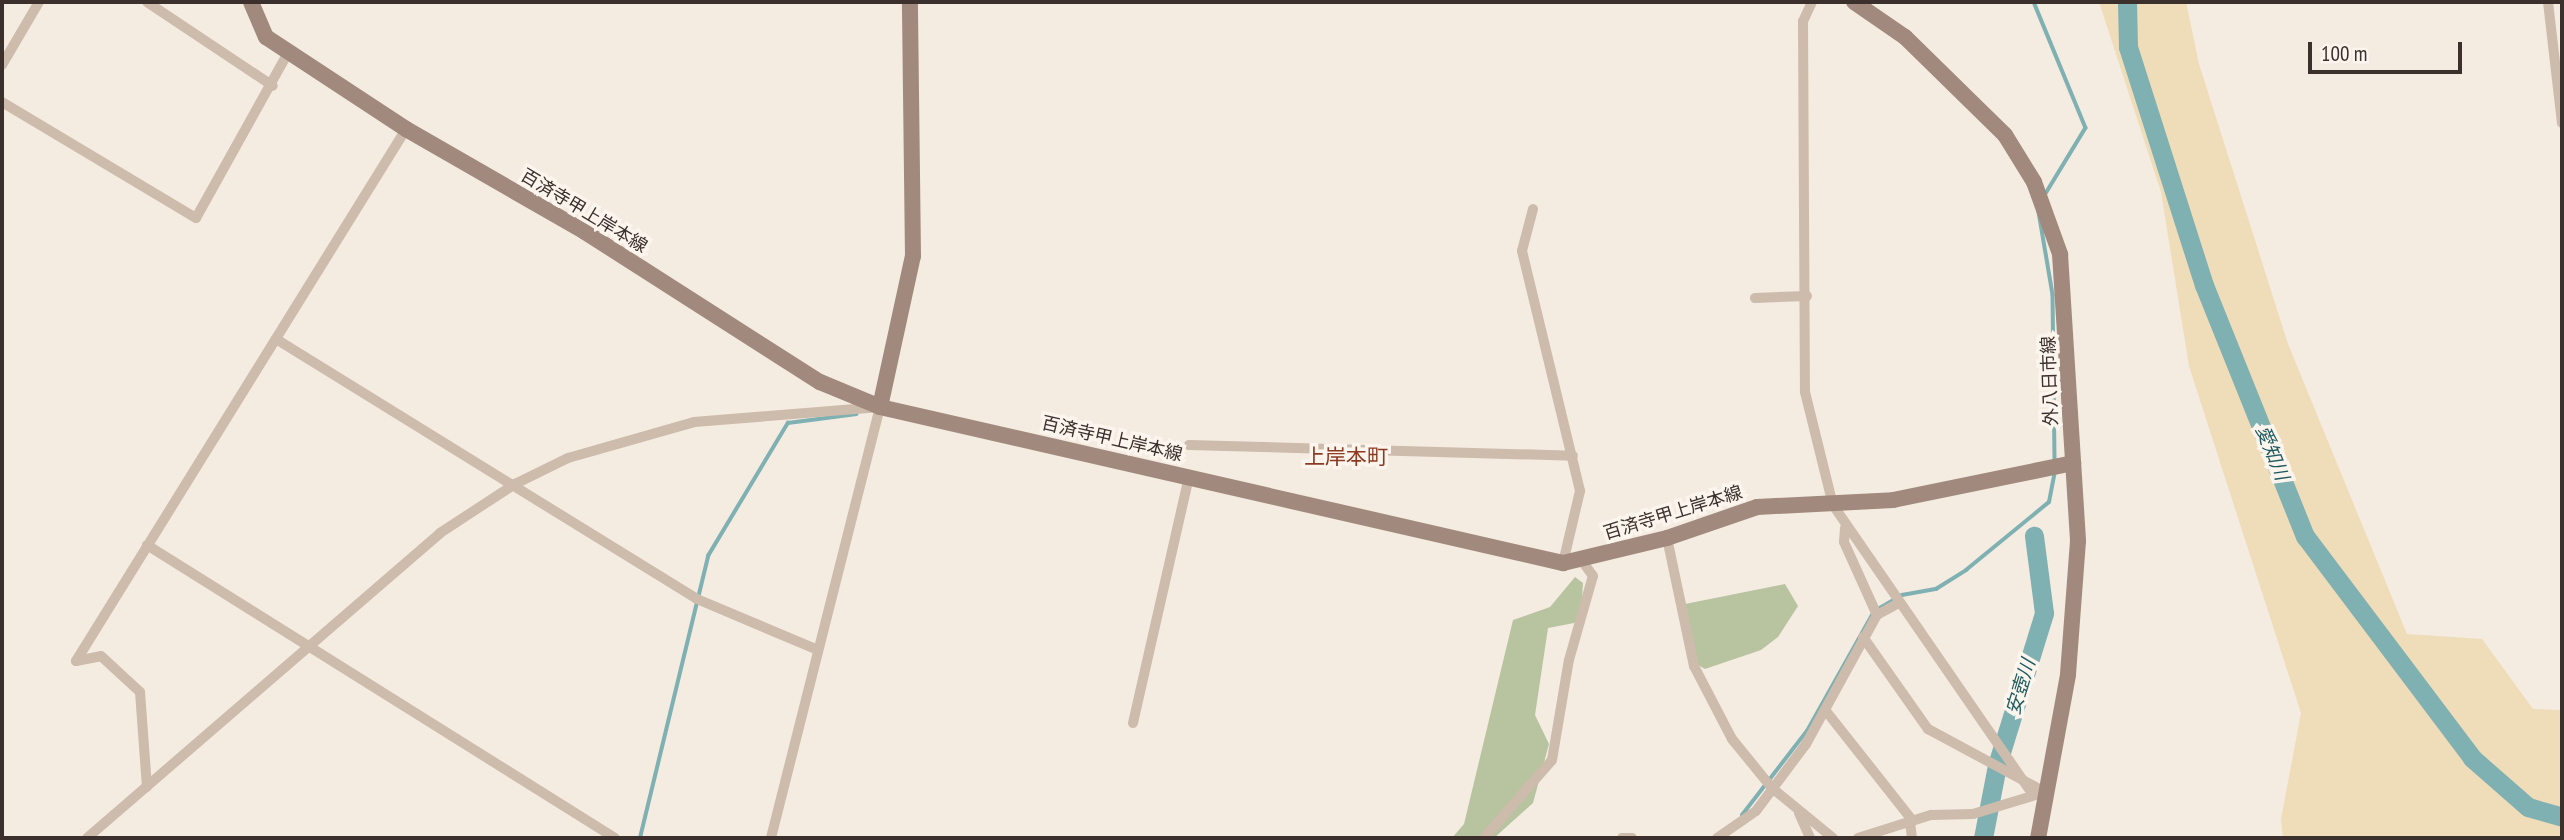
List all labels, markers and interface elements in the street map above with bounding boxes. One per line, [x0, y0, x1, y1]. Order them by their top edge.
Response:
scale bar [2312, 28, 2466, 72]
text: 100 m [2321, 40, 2367, 67]
street label: 百済寺甲上岸本線 [517, 165, 651, 257]
street label: 外八日市線 [2038, 336, 2062, 426]
street label: 百済寺甲上岸本線 [1039, 412, 1185, 466]
water label: 愛知川 [2251, 422, 2293, 484]
district label: 上岸本町 [1304, 444, 1388, 470]
street label: 百済寺甲上岸本線 [1601, 482, 1745, 544]
water label: 安壺川 [2002, 656, 2040, 718]

